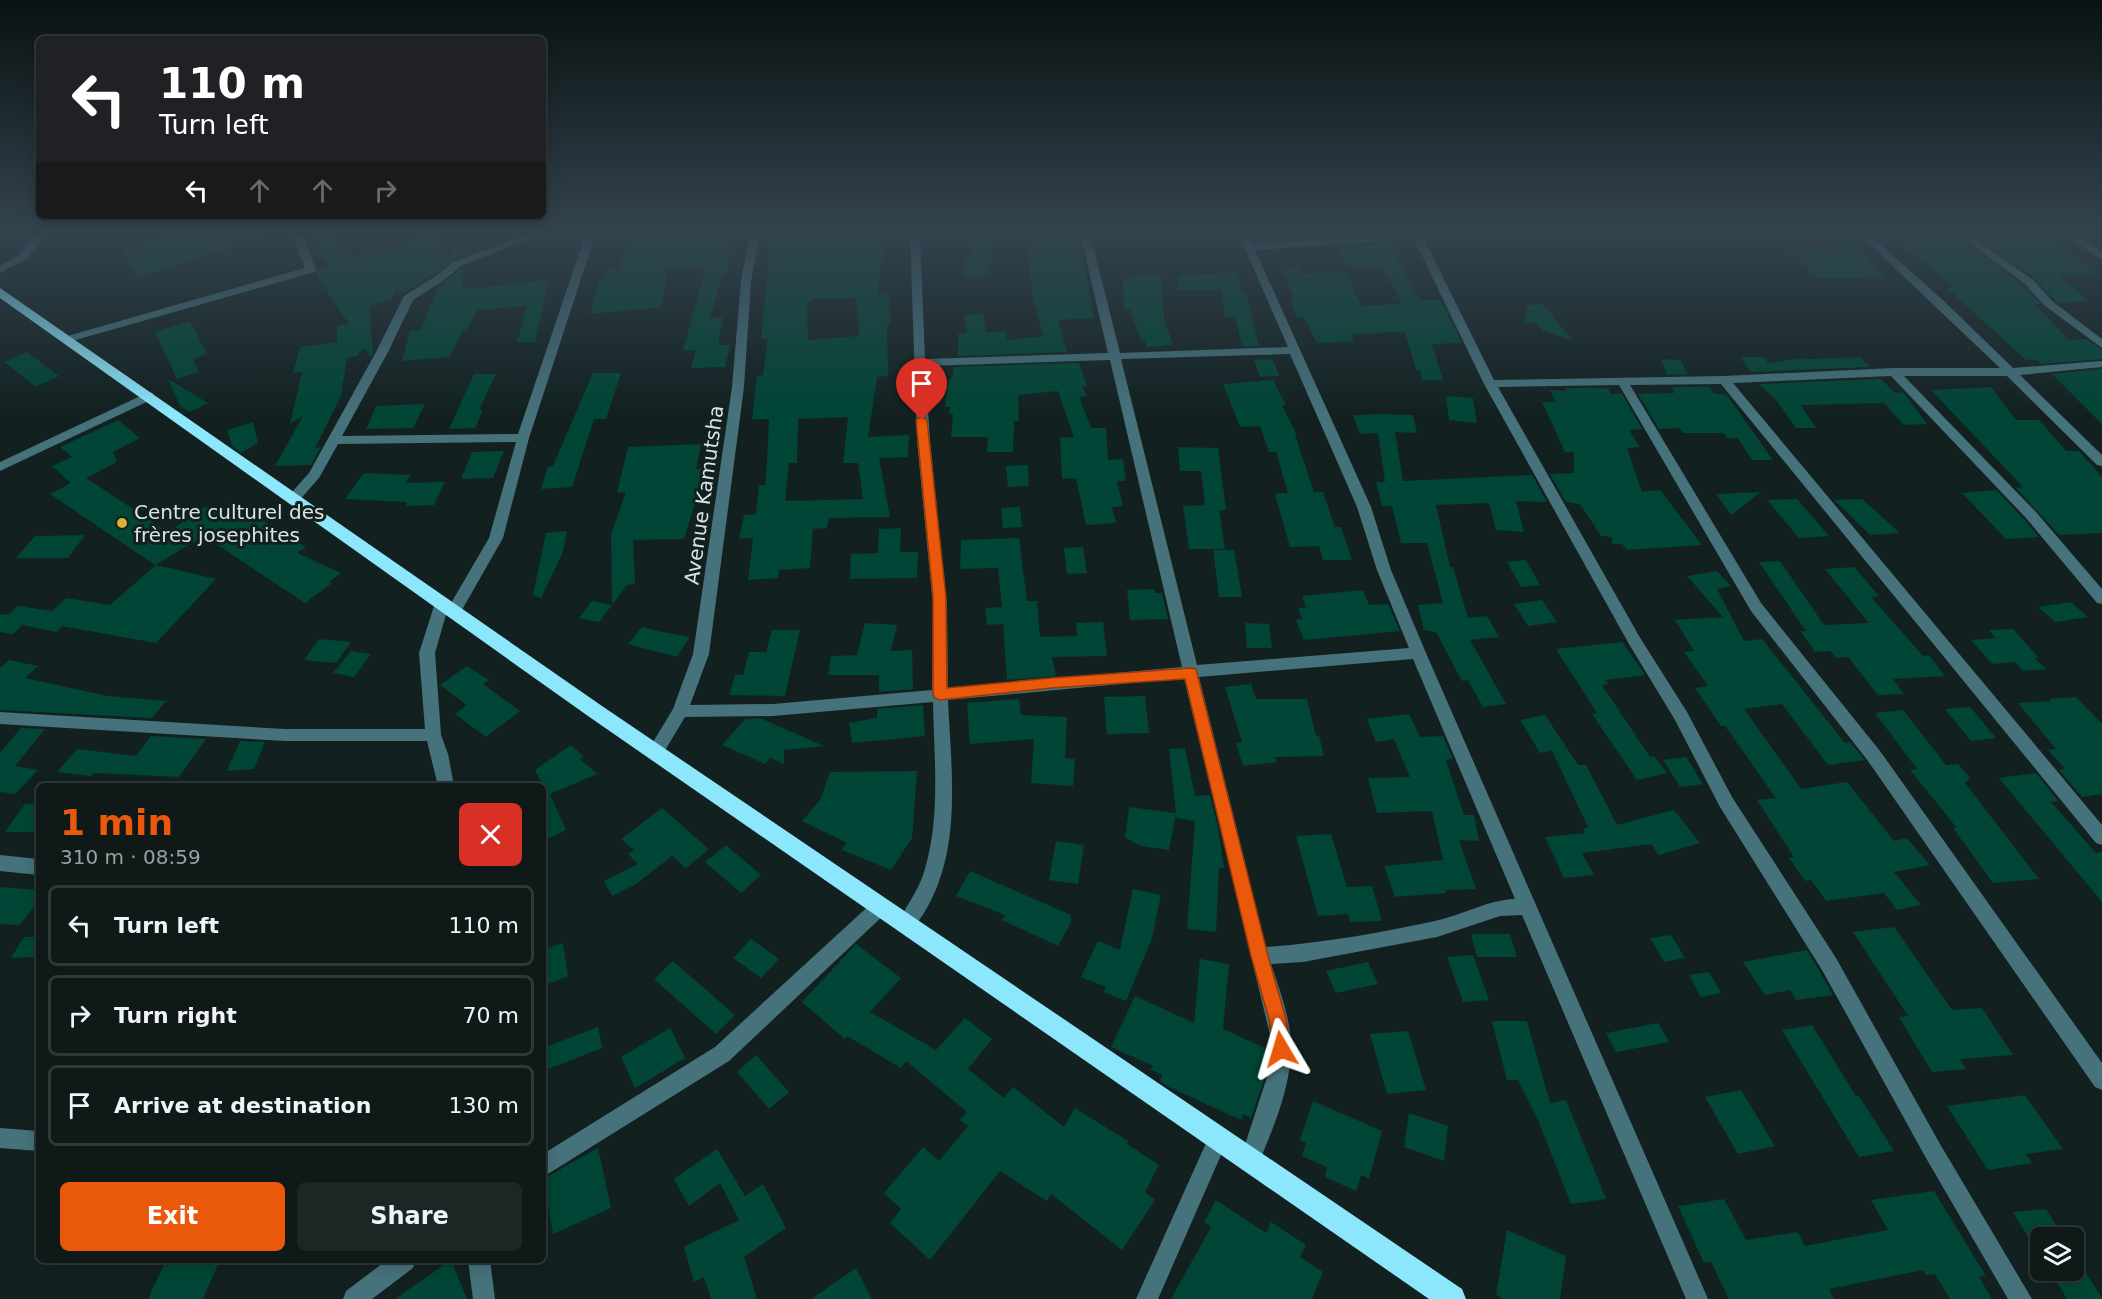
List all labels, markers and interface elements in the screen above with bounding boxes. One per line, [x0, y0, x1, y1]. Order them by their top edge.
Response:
text: 110 m [159, 59, 305, 108]
icon: left [60, 60, 138, 138]
text: Turn left [159, 109, 269, 140]
icon: left [180, 174, 213, 207]
icon: ahead [243, 174, 276, 207]
icon: ahead [306, 174, 339, 207]
icon: right [369, 174, 402, 207]
pin [896, 358, 947, 420]
icon: arrive [905, 367, 938, 400]
street label: Avenue Kamutsha [680, 404, 728, 586]
place label: Centre culturel des frères josephites [134, 500, 324, 547]
marker: Centre culturel des frères josephites [115, 516, 129, 530]
text: 1 min [60, 802, 173, 843]
button: close [459, 803, 522, 866]
text: 310 m · 08:59 [60, 845, 201, 869]
icon: left [63, 909, 96, 942]
text: Turn left [114, 913, 219, 938]
text: 110 m [449, 913, 519, 938]
icon: right [63, 999, 96, 1032]
text: Turn right [114, 1003, 237, 1028]
text: 70 m [463, 1003, 519, 1028]
position arrow [1249, 1017, 1313, 1081]
icon: arrive [63, 1089, 96, 1122]
text: Arrive at destination [114, 1093, 371, 1118]
text: 130 m [449, 1093, 519, 1118]
button: Exit [60, 1182, 285, 1251]
button: Share [297, 1182, 522, 1251]
map controls [2030, 1227, 2084, 1281]
button: layers [2030, 1227, 2084, 1281]

